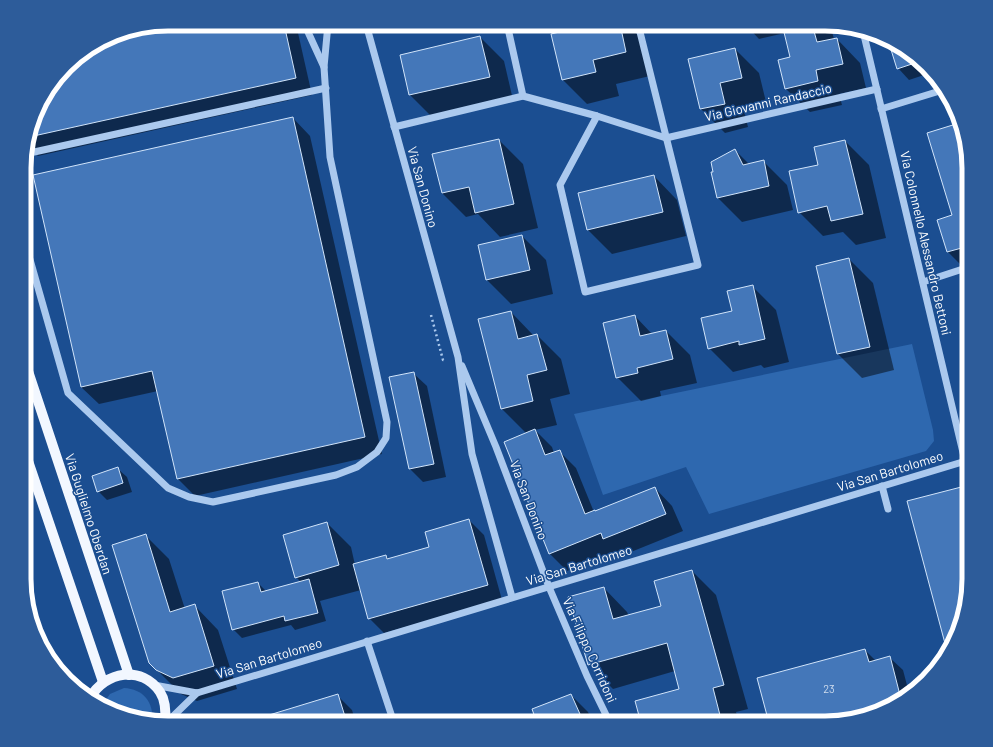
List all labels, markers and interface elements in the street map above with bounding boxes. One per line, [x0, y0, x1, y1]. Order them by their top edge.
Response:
street label: Via Giovanni Randaccio [703, 80, 833, 124]
street label: Via San Donino [404, 145, 442, 229]
street label: Via Colonnello Alessandro Bettoni [897, 149, 955, 337]
street label: Via San Bartolomeo [835, 447, 945, 495]
street label: Via Guglielmo Oberdan [62, 452, 116, 576]
street label: Via San Donino [507, 458, 551, 542]
street label: Via San Bartolomeo [524, 541, 634, 589]
street label: Via Filippo Corridoni [560, 595, 620, 705]
street label: Via San Bartolomeo [214, 634, 324, 682]
house number: 23 [823, 682, 835, 695]

